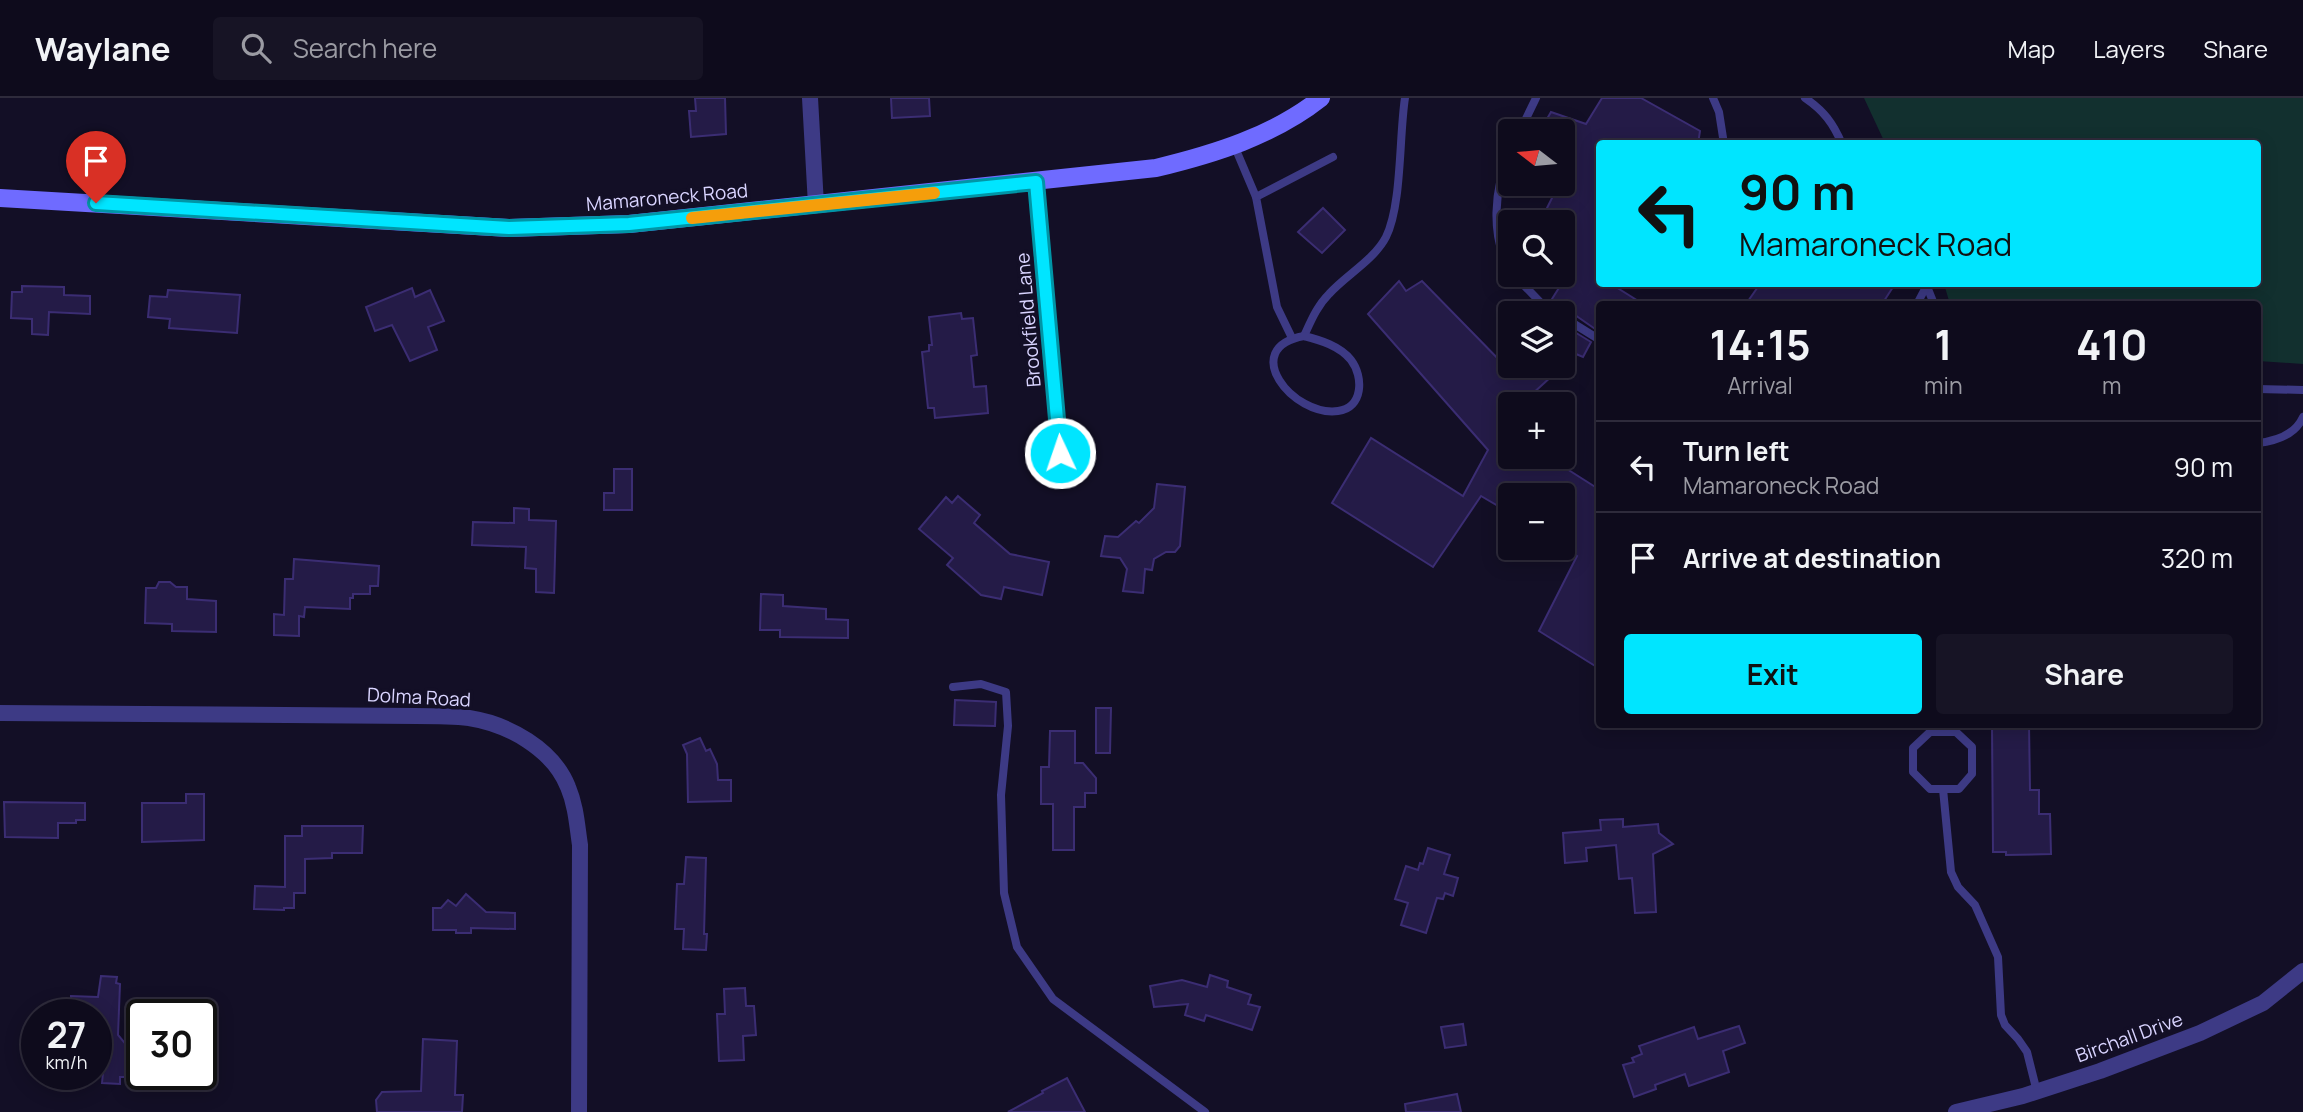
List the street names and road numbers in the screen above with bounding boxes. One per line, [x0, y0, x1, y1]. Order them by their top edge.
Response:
street label: Mamaroneck Road [585, 177, 749, 217]
street label: Brookfield Lane [1009, 252, 1047, 388]
street label: Dolma Road [366, 681, 472, 713]
street label: Birchall Drive [2072, 1006, 2186, 1068]

